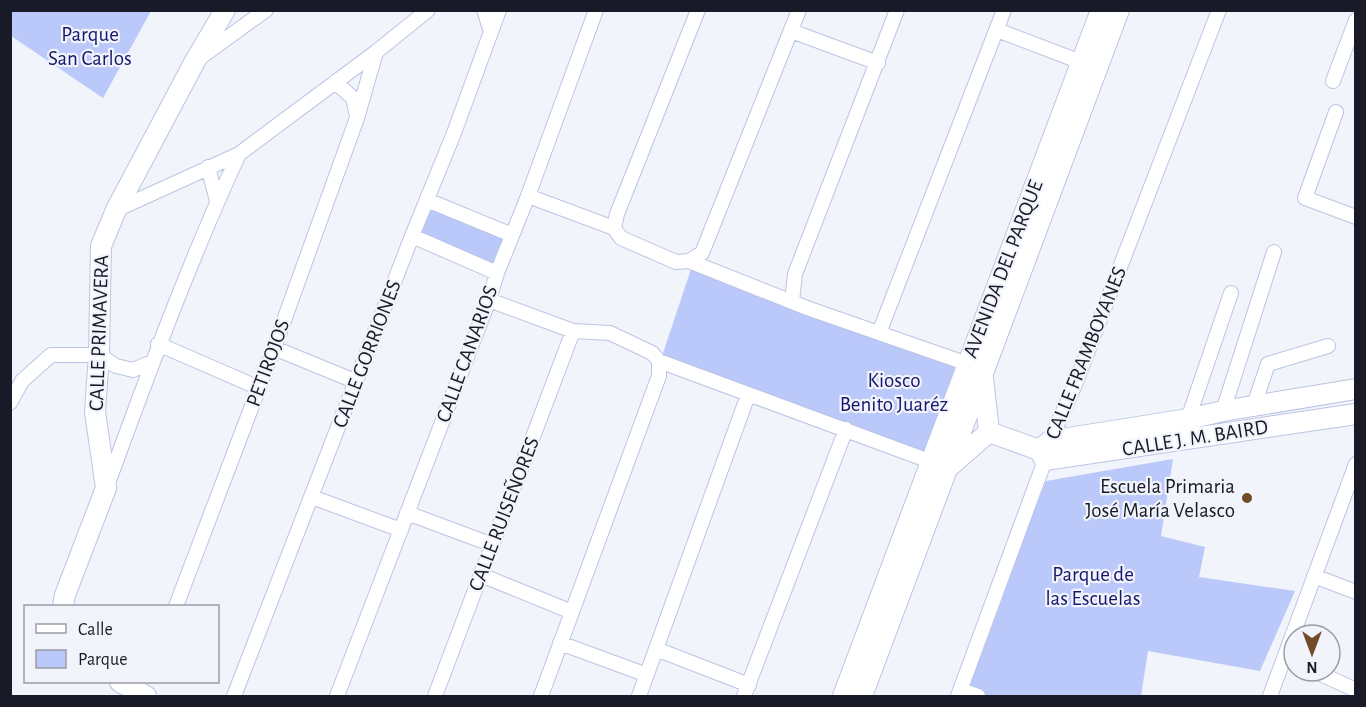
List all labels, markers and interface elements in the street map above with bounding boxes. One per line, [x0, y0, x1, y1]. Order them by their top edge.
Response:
park label: Parque San Carlos [48, 24, 132, 69]
street label: AVENIDA DEL PARQUE [959, 177, 1047, 361]
street label: CALLE PRIMAVERA [86, 255, 112, 411]
street label: CALLE FRAMBOYANES [1042, 264, 1130, 442]
street label: CALLE GORRIONES [329, 277, 405, 431]
street label: CALLE CANARIOS [433, 283, 501, 425]
street label: PETIROJOS [243, 317, 293, 409]
park label: Kiosco Benito Juaréz [840, 370, 948, 415]
street label: CALLE J. M. BAIRD [1121, 416, 1269, 460]
street label: CALLE RUISEÑORES [463, 433, 543, 594]
place label: Escuela Primaria José María Velasco [1085, 476, 1235, 521]
marker: Escuela Primaria José María Velasco [1240, 491, 1254, 505]
park label: Parque de las Escuelas [1045, 564, 1141, 609]
legend [24, 605, 219, 683]
text: Calle [78, 621, 113, 639]
north arrow [1282, 623, 1342, 683]
text: Parque [78, 651, 127, 669]
text: N [1306, 659, 1318, 675]

